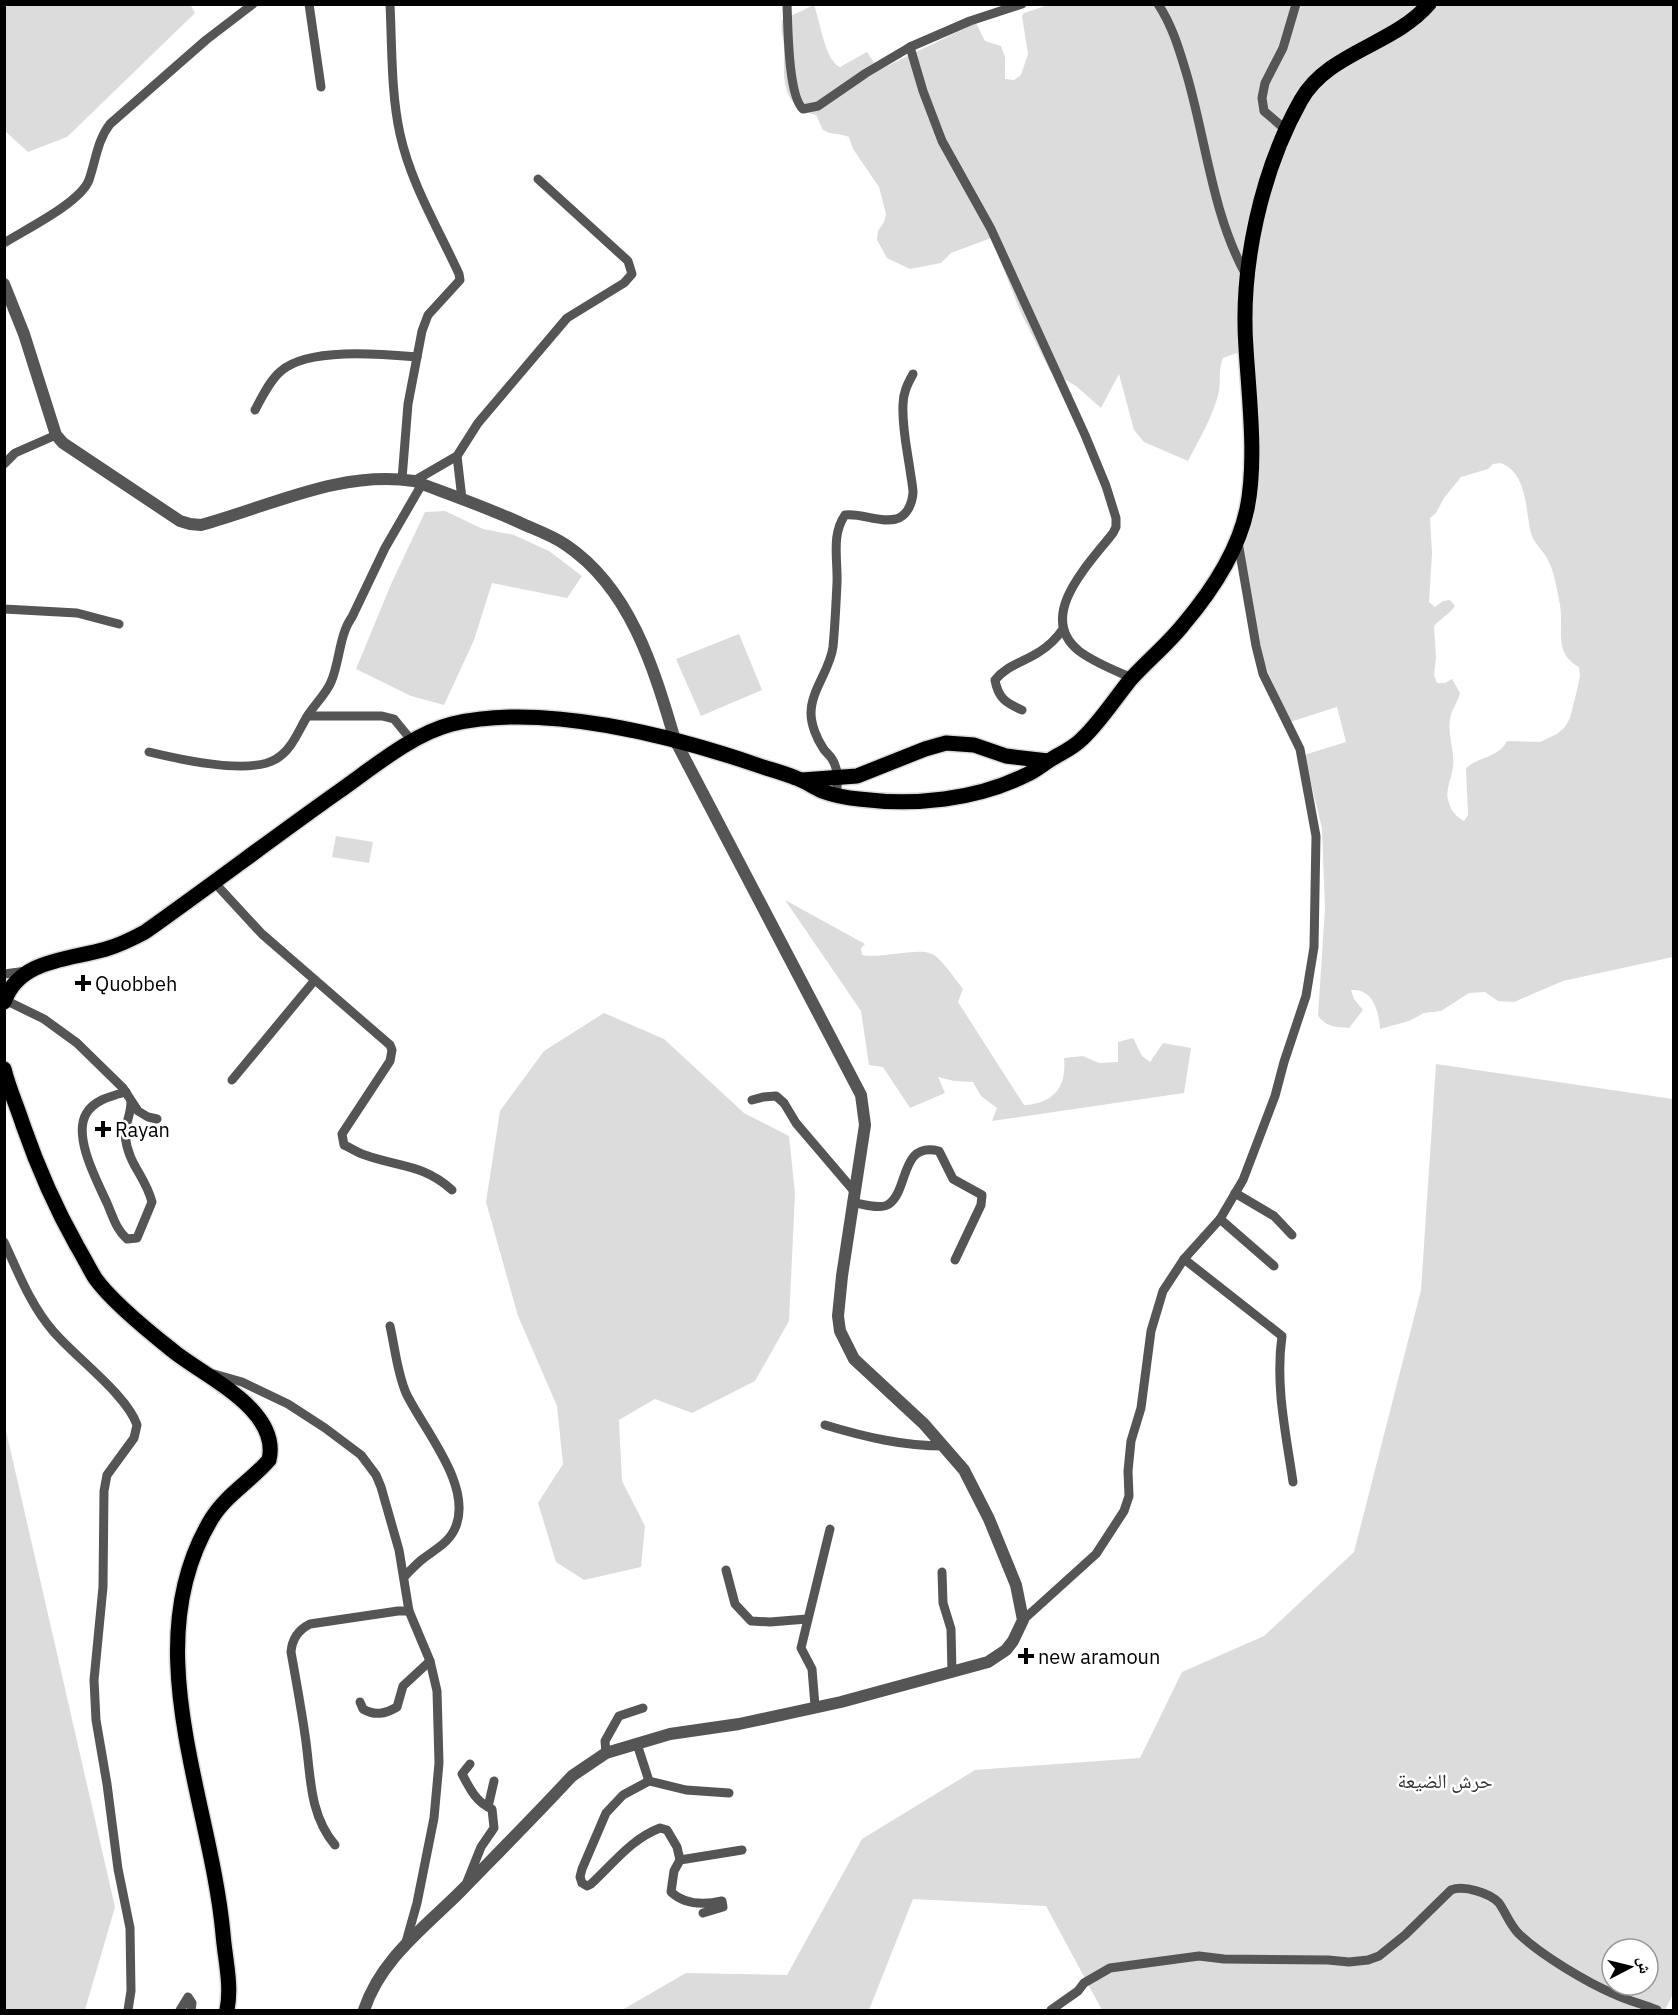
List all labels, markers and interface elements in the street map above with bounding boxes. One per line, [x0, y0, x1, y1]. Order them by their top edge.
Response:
place label: Quobbeh [95, 970, 177, 997]
marker: Quobbeh [76, 976, 90, 990]
place label: Rayan [115, 1116, 170, 1143]
marker: Rayan [96, 1122, 110, 1136]
place label: new aramoun [1038, 1643, 1160, 1670]
marker: new aramoun [1019, 1649, 1033, 1663]
park label: حرش الضيعة [1398, 1767, 1493, 1794]
north arrow [1600, 1937, 1660, 1997]
text: ش [1634, 1956, 1656, 1975]

